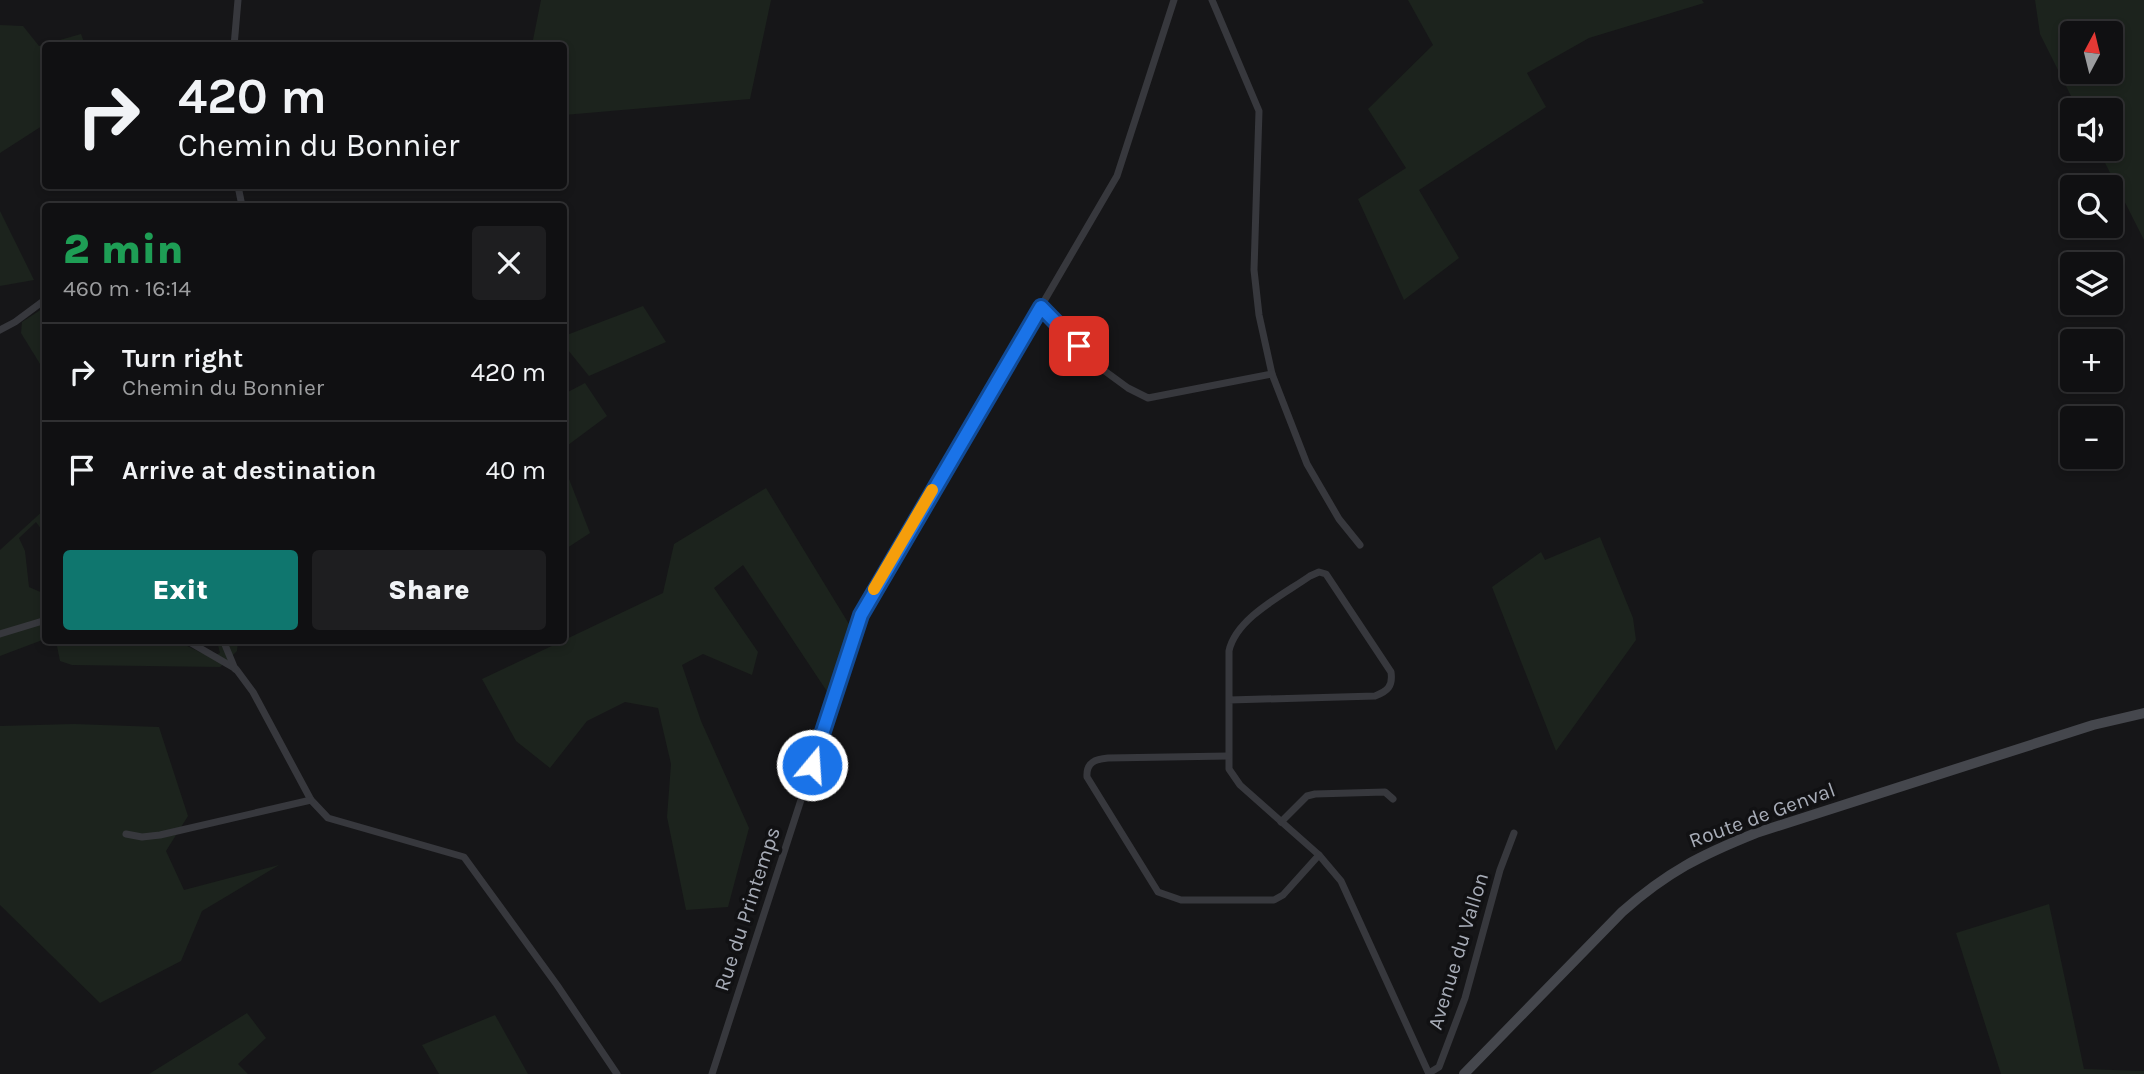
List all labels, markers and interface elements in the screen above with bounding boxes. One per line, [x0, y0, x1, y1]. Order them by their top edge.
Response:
north arrow [2060, 21, 2123, 84]
map controls [2060, 21, 2123, 469]
text: 420 m [178, 68, 327, 125]
icon: right [63, 70, 154, 161]
button: sound [2060, 98, 2123, 161]
text: Chemin du Bonnier [178, 127, 459, 164]
button: search [2060, 175, 2123, 238]
text: 2 min [63, 224, 183, 274]
button: close [472, 226, 546, 300]
button: layers [2060, 252, 2123, 315]
text: 460 m · 16:14 [63, 275, 191, 302]
pin [1049, 316, 1109, 376]
icon: arrive [1060, 327, 1098, 365]
button: + [2060, 329, 2123, 392]
text: Turn right [122, 343, 243, 374]
icon: right [63, 353, 101, 391]
text: 420 m [470, 357, 546, 388]
text: Chemin du Bonnier [122, 374, 324, 401]
button: − [2060, 406, 2123, 469]
icon: arrive [63, 451, 101, 489]
text: Arrive at destination [122, 455, 376, 486]
text: 40 m [486, 455, 546, 486]
button: Exit [63, 550, 298, 630]
button: Share [312, 550, 546, 630]
position arrow [775, 728, 849, 802]
street label: Route de Genval [1686, 777, 1838, 853]
street label: Rue du Printemps [709, 824, 785, 994]
street label: Avenue du Vallon [1423, 870, 1493, 1032]

